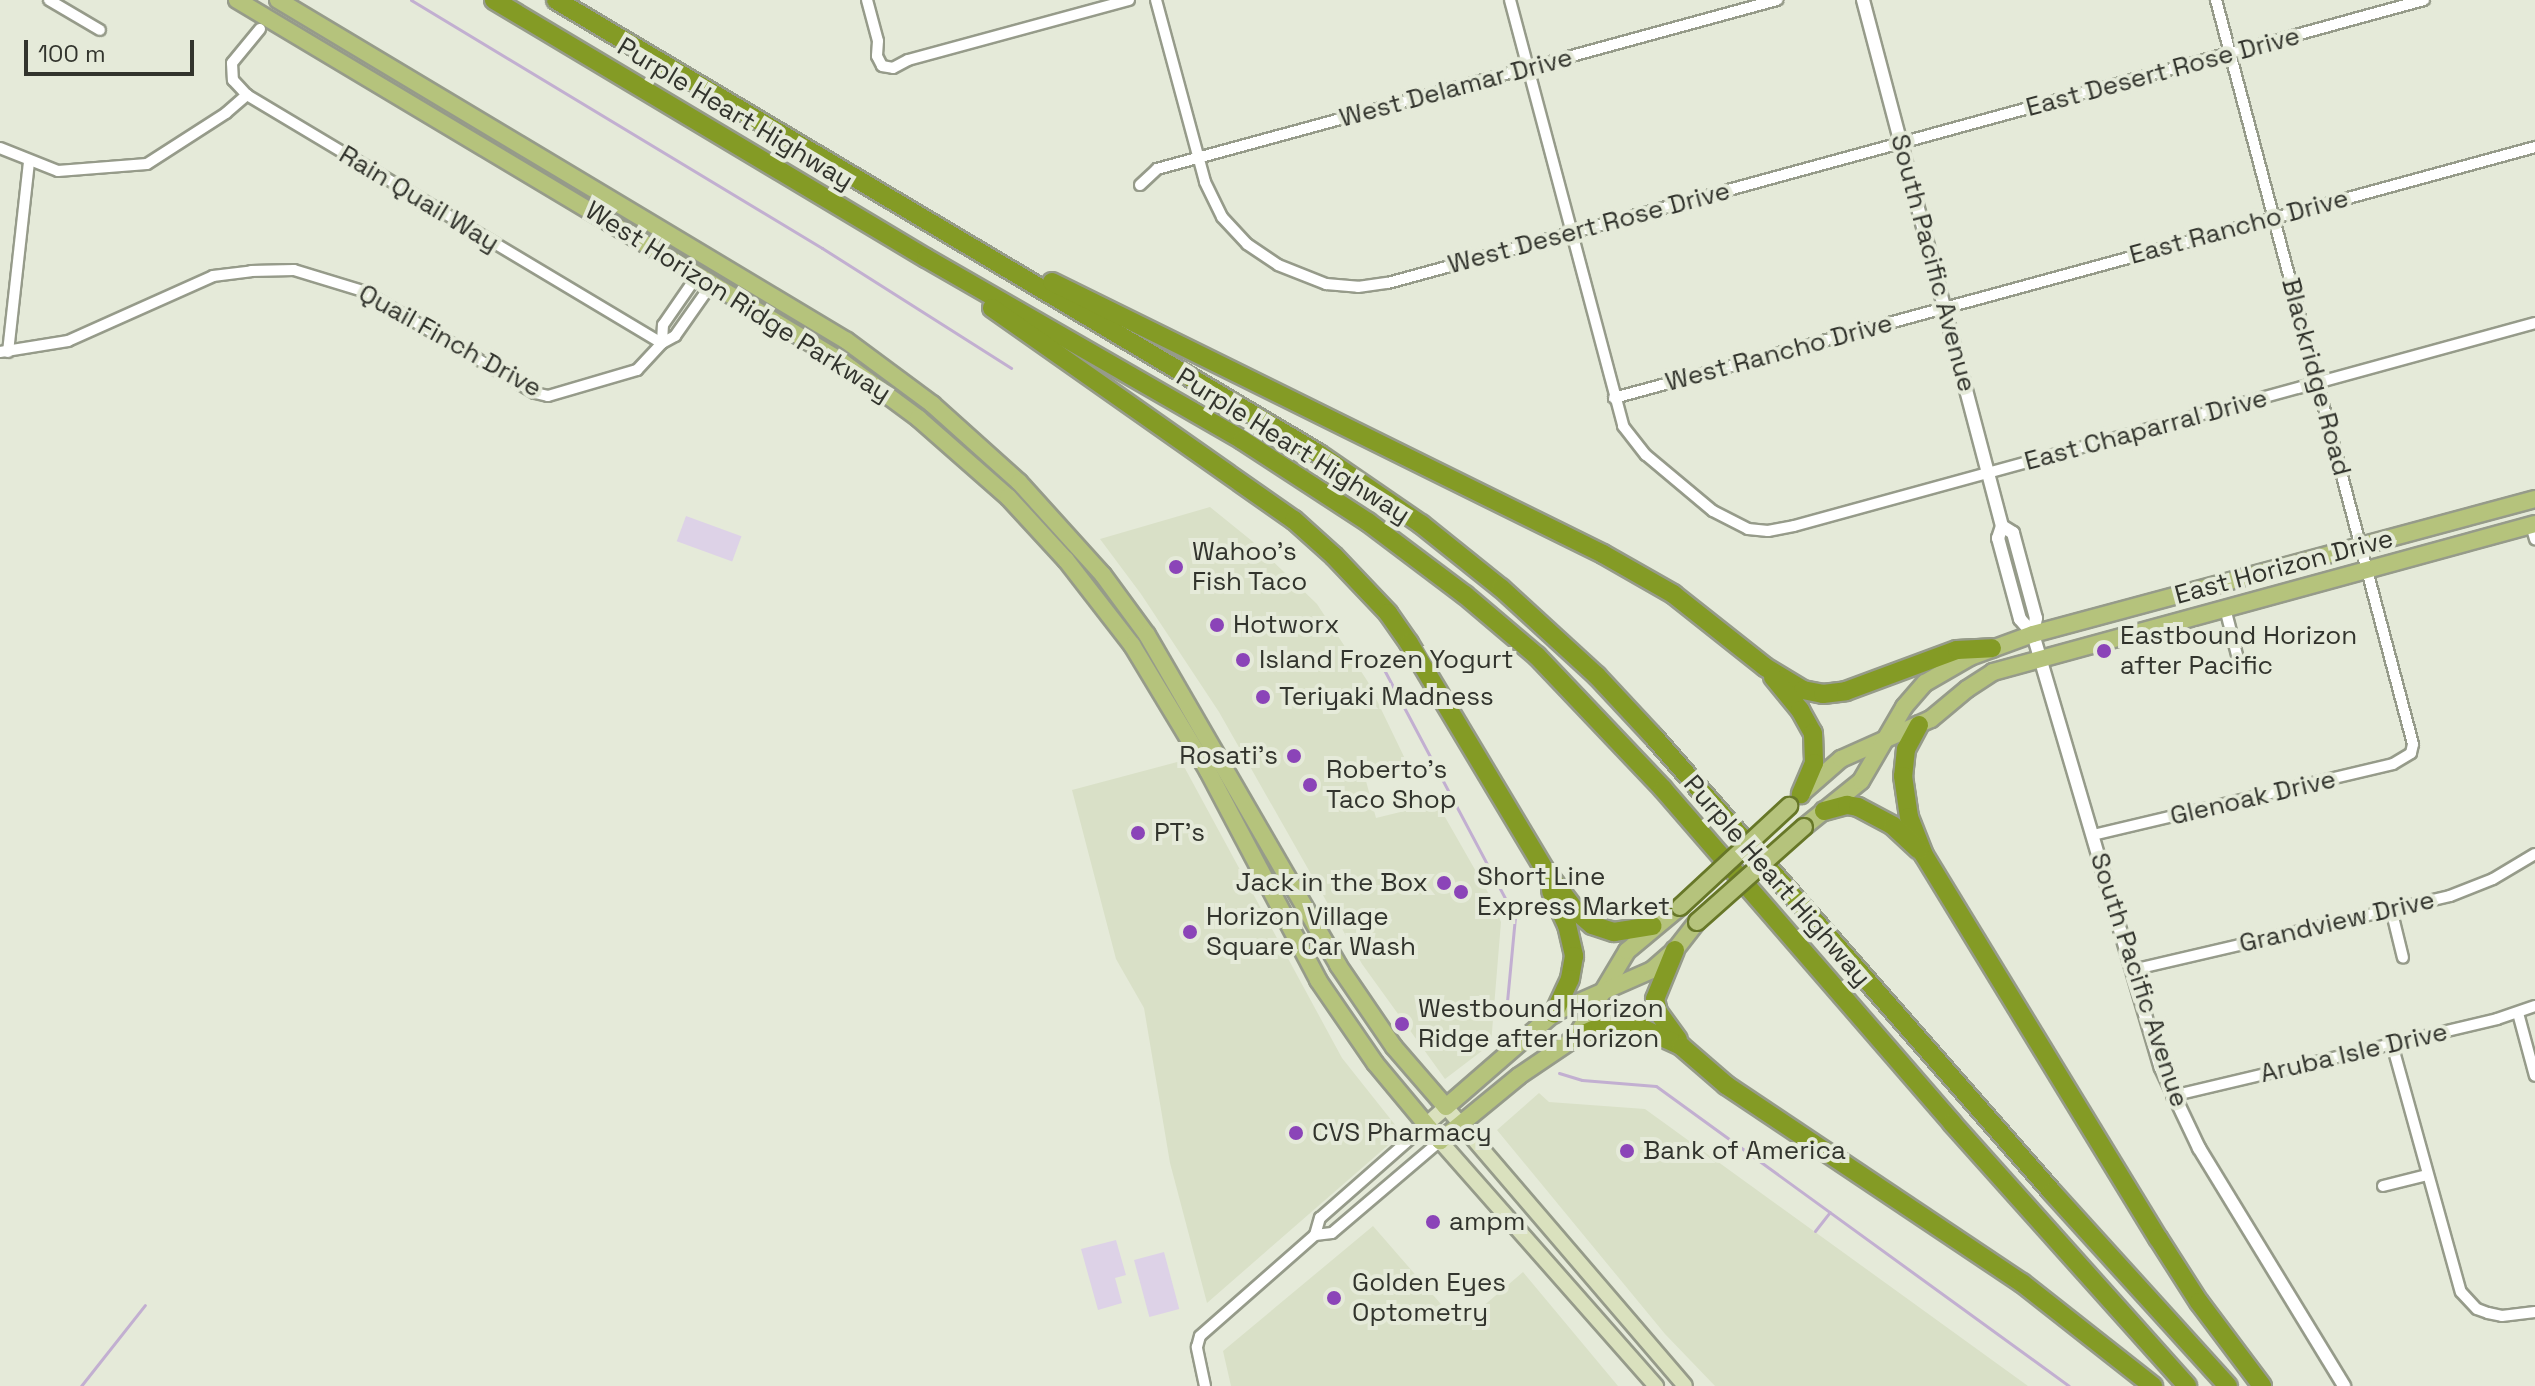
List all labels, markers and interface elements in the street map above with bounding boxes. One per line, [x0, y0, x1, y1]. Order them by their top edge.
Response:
street label: East Desert Rose Drive [2023, 20, 2303, 124]
scale bar [28, 24, 198, 74]
street label: Purple Heart Highway [611, 31, 859, 197]
text: 100 m [38, 38, 106, 69]
street label: West Delamar Drive [1336, 42, 1576, 134]
street label: South Pacific Avenue [1884, 131, 1982, 395]
street label: Rain Quail Way [333, 139, 505, 259]
street label: West Desert Rose Drive [1445, 175, 1733, 281]
street label: East Rancho Drive [2126, 183, 2352, 271]
street label: West Horizon Ridge Parkway [579, 195, 897, 409]
street label: Blackridge Road [2275, 275, 2357, 479]
street label: Quail Finch Drive [353, 278, 547, 404]
street label: West Rancho Drive [1662, 308, 1896, 398]
street label: Purple Heart Highway [1170, 361, 1416, 531]
street label: East Chaparral Drive [2021, 383, 2271, 477]
street label: East Horizon Drive [2171, 523, 2397, 611]
place label: Wahoo's Fish Taco [1192, 536, 1308, 598]
marker: Wahoo's Fish Taco [1167, 558, 1185, 576]
place label: Hotworx [1233, 609, 1339, 641]
marker: Hotworx [1208, 616, 1226, 634]
place label: Eastbound Horizon after Pacific [2120, 620, 2357, 682]
marker: Eastbound Horizon after Pacific [2095, 642, 2113, 660]
place label: Island Frozen Yogurt [1259, 644, 1514, 676]
marker: Island Frozen Yogurt [1234, 651, 1252, 669]
place label: Teriyaki Madness [1279, 681, 1494, 713]
marker: Teriyaki Madness [1254, 688, 1272, 706]
place label: Rosati's [1179, 740, 1278, 772]
marker: Rosati's [1285, 747, 1303, 765]
place label: Roberto's Taco Shop [1326, 754, 1457, 816]
street label: Glenoak Drive [2167, 764, 2339, 832]
street label: Purple Heart Highway [1677, 769, 1877, 993]
marker: Roberto's Taco Shop [1301, 776, 1319, 794]
place label: PT's [1154, 817, 1205, 849]
marker: PT's [1129, 824, 1147, 842]
street label: South Pacific Avenue [2083, 849, 2195, 1111]
place label: Short Line Express Market [1477, 861, 1670, 922]
place label: Jack in the Box [1236, 867, 1428, 899]
marker: Jack in the Box [1435, 874, 1453, 892]
marker: Short Line Express Market [1452, 883, 1470, 901]
street label: Grandview Drive [2236, 884, 2438, 960]
place label: Horizon Village Square Car Wash [1206, 901, 1416, 962]
marker: Horizon Village Square Car Wash [1181, 923, 1199, 941]
place label: Westbound Horizon Ridge after Horizon [1418, 993, 1664, 1054]
marker: Westbound Horizon Ridge after Horizon [1393, 1015, 1411, 1033]
street label: Aruba Isle Drive [2257, 1016, 2451, 1090]
place label: CVS Pharmacy [1312, 1117, 1492, 1149]
marker: CVS Pharmacy [1287, 1124, 1305, 1142]
place label: Bank of America [1643, 1135, 1846, 1167]
marker: Bank of America [1618, 1142, 1636, 1160]
place label: ampm [1449, 1206, 1525, 1238]
marker: ampm [1424, 1213, 1442, 1231]
place label: Golden Eyes Optometry [1352, 1267, 1506, 1328]
marker: Golden Eyes Optometry [1323, 1287, 1345, 1309]

